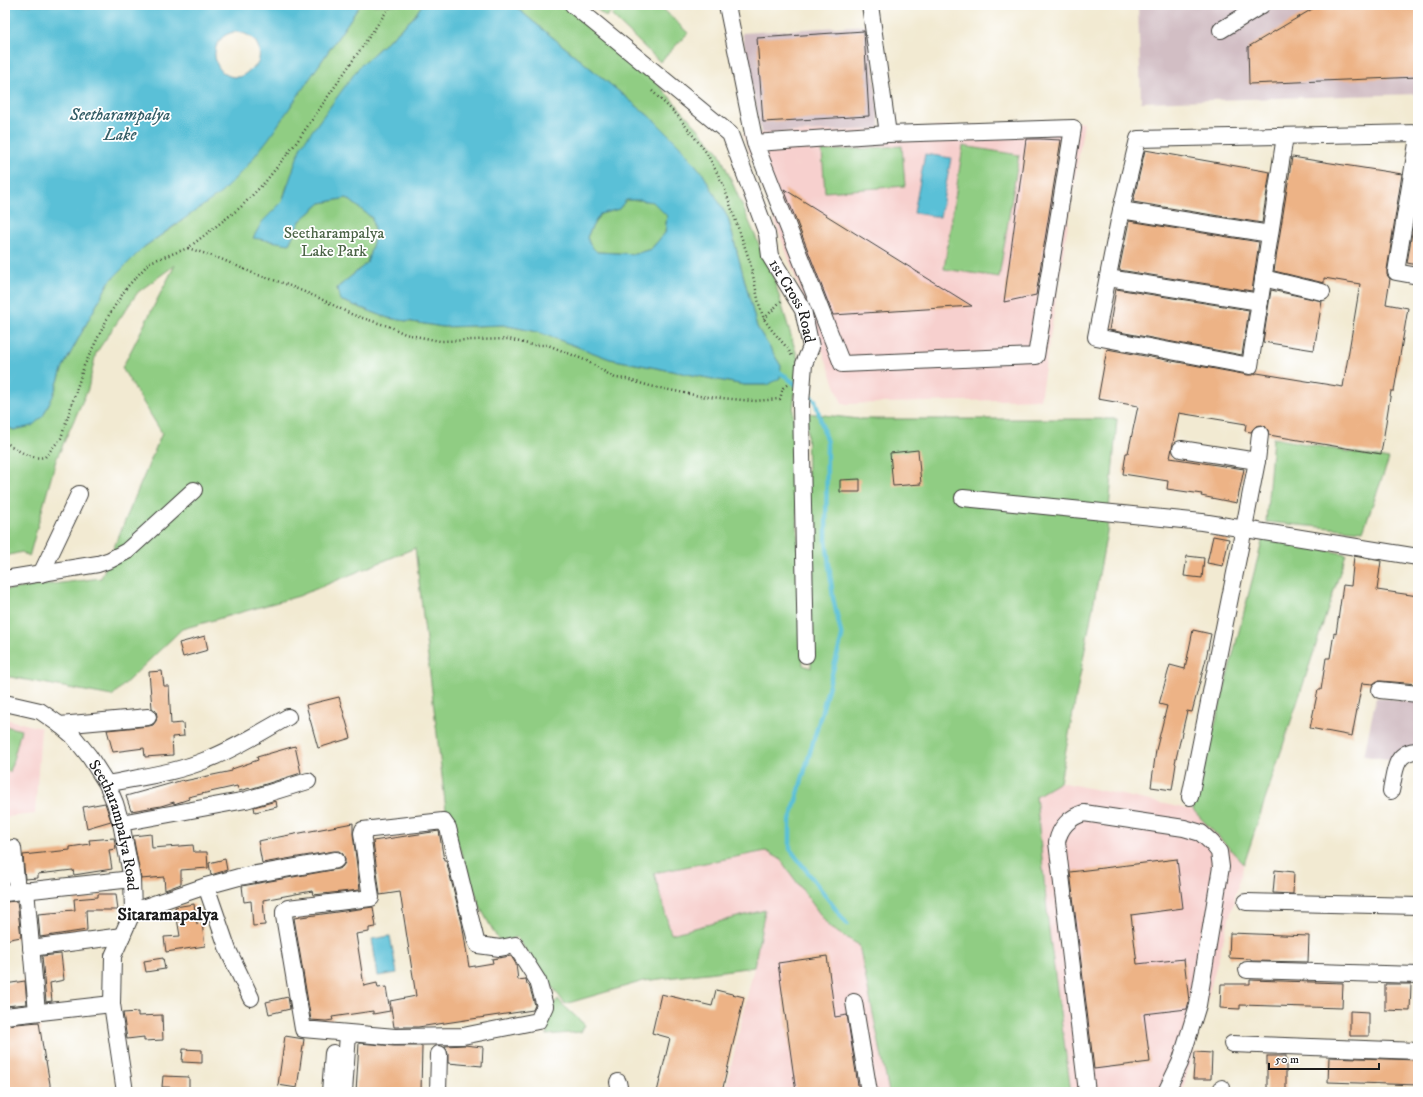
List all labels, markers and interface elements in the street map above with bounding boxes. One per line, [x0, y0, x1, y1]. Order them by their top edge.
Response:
water label: Seetharampalya Lake [69, 104, 170, 146]
park label: Seetharampalya Lake Park [284, 223, 384, 261]
street label: 1st Cross Road [764, 255, 820, 345]
street label: Seetharampalya Road [84, 756, 142, 891]
district label: Sitaramapalya [118, 904, 219, 926]
scale bar [1269, 1045, 1379, 1071]
text: 50 m [1275, 1052, 1299, 1067]

